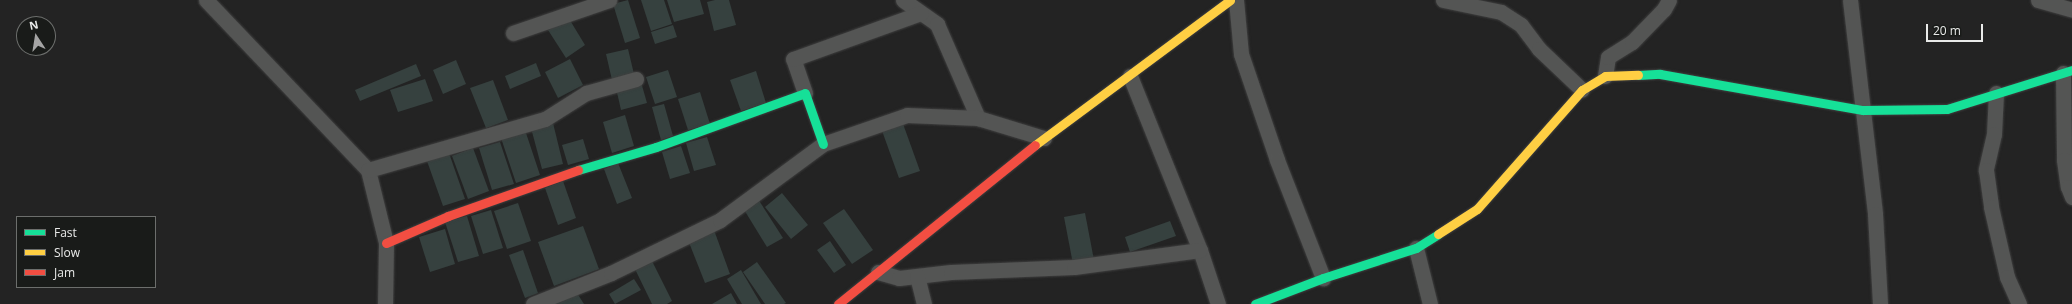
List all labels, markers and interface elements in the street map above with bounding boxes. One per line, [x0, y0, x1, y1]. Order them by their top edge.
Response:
north arrow [16, 16, 56, 56]
text: N [28, 16, 40, 33]
scale bar [1928, 16, 1985, 42]
text: 20 m [1933, 22, 1961, 39]
legend [16, 216, 156, 288]
text: Fast [54, 224, 77, 241]
text: Slow [54, 244, 80, 261]
text: Jam [54, 264, 75, 281]

